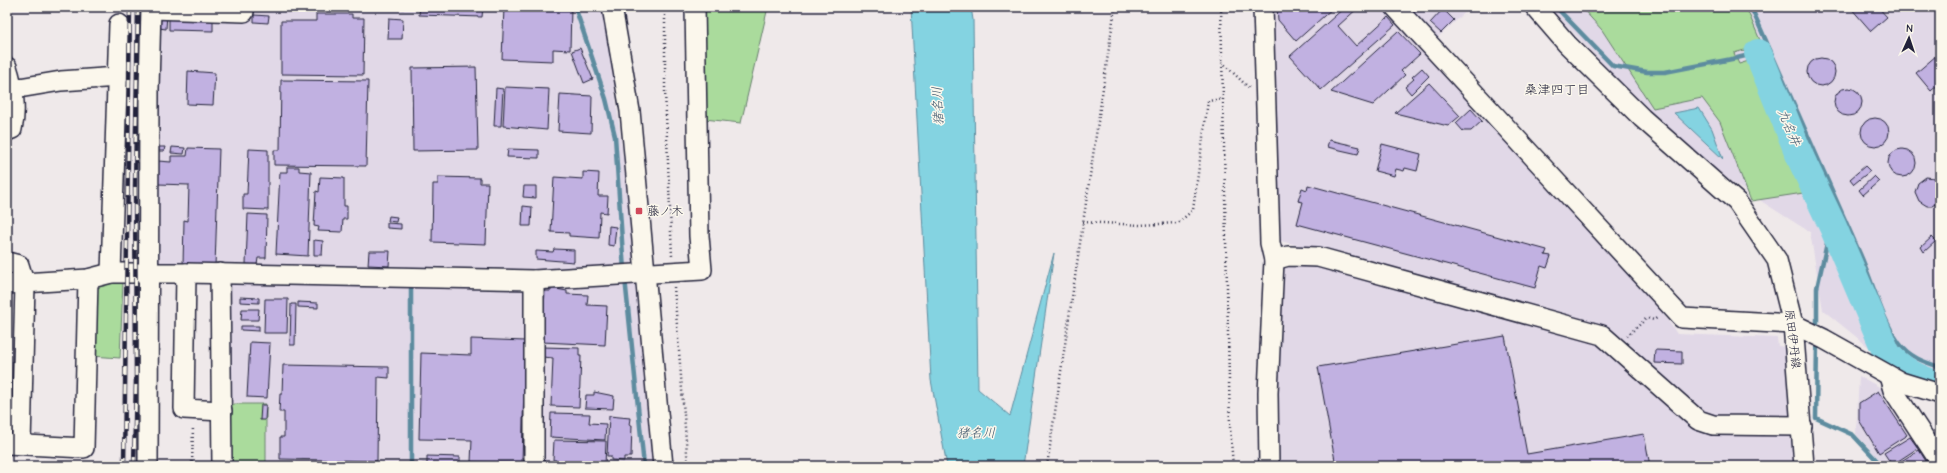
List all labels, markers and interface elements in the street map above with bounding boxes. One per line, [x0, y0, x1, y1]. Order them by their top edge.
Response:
north arrow [1889, 18, 1929, 58]
text: N [1906, 22, 1913, 35]
district label: 桑津四丁目 [1524, 82, 1590, 97]
water label: 猪名川 [929, 86, 946, 126]
water label: 九名井 [1775, 106, 1804, 149]
place label: 藤ノ木 [647, 204, 683, 218]
marker: 藤ノ木 [634, 206, 644, 216]
street label: 原田伊丹線 [1782, 308, 1804, 370]
water label: 猪名川 [956, 425, 996, 440]

